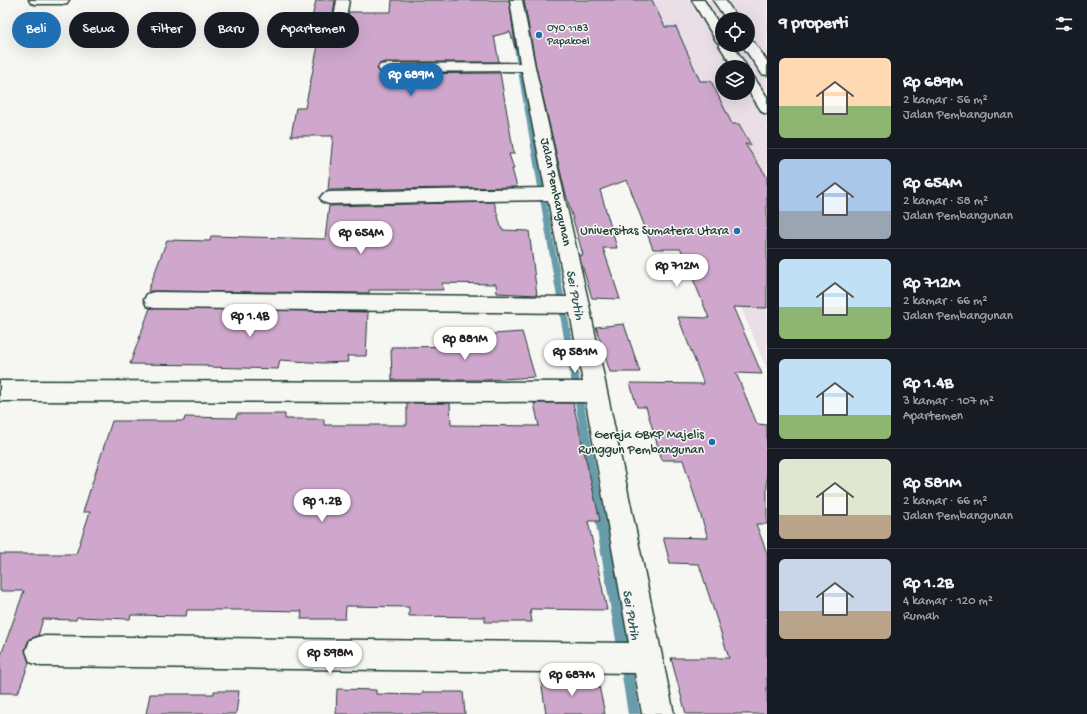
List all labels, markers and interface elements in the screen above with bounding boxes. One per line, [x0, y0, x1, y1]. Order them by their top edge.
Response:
chip: Beli [12, 12, 61, 48]
chip: Sewa [69, 12, 129, 48]
chip: Filter [137, 12, 196, 48]
chip: Baru [204, 12, 259, 48]
chip: Apartemen [267, 12, 359, 48]
map controls [715, 12, 755, 100]
button: locate [715, 12, 755, 52]
icon: filters [1053, 13, 1075, 35]
text: 9 properti [779, 14, 849, 34]
place label: OYO 1183 Papakoel [546, 23, 590, 48]
marker: OYO 1183 Papakoel [534, 30, 544, 40]
button: layers [715, 60, 755, 100]
pin: Rp 689M [374, 63, 448, 97]
text: Rp 689M [388, 68, 434, 83]
text: Rp 689M [903, 73, 963, 93]
icon: home [811, 74, 859, 122]
text: 2 kamar · 56 m² [903, 93, 988, 108]
text: Jalan Pembangunan [903, 108, 1013, 123]
street label: Jalan Pembangunan [536, 137, 574, 248]
text: Rp 654M [903, 174, 962, 194]
icon: home [811, 175, 859, 223]
text: 2 kamar · 58 m² [903, 194, 988, 209]
text: Jalan Pembangunan [903, 209, 1013, 224]
pin: Rp 654M [324, 221, 398, 255]
place label: Universitas Sumatera Utara [580, 224, 730, 239]
text: Rp 654M [339, 226, 383, 241]
marker: Universitas Sumatera Utara [732, 226, 742, 236]
pin: Rp 712M [640, 254, 714, 288]
text: Rp 712M [655, 259, 699, 274]
water label: Sei Putih [561, 269, 587, 322]
text: Rp 712M [903, 274, 960, 294]
icon: home [811, 275, 859, 323]
text: 2 kamar · 66 m² [903, 294, 987, 309]
pin: Rp 1.4B [213, 304, 287, 338]
text: Rp 1.4B [231, 309, 269, 324]
text: Jalan Pembangunan [903, 309, 1013, 324]
pin: Rp 881M [428, 327, 502, 361]
text: Rp 881M [443, 332, 487, 347]
pin: Rp 581M [538, 340, 612, 374]
text: Rp 581M [553, 345, 597, 360]
text: Rp 1.4B [903, 374, 953, 394]
icon: home [811, 375, 859, 423]
text: 3 kamar · 107 m² [903, 394, 994, 409]
text: Apartemen [903, 409, 963, 424]
place label: Gereja GBKP Majelis Runggun Pembangunan [578, 428, 705, 458]
marker: Gereja GBKP Majelis Runggun Pembangunan [707, 437, 717, 447]
text: Rp 581M [903, 474, 961, 494]
icon: home [811, 475, 859, 523]
pin: Rp 1.2B [285, 489, 359, 523]
text: Rp 1.2B [303, 494, 341, 509]
text: 2 kamar · 66 m² [903, 494, 987, 509]
text: Jalan Pembangunan [903, 509, 1013, 524]
text: Rp 1.2B [903, 574, 954, 594]
icon: home [811, 575, 859, 623]
water label: Sei Putih [617, 589, 643, 642]
text: 4 kamar · 120 m² [903, 594, 993, 609]
text: Rumah [903, 609, 939, 624]
pin: Rp 598M [293, 641, 367, 675]
text: Rp 598M [307, 646, 353, 661]
pin: Rp 687M [535, 663, 609, 697]
text: Rp 687M [549, 668, 595, 683]

